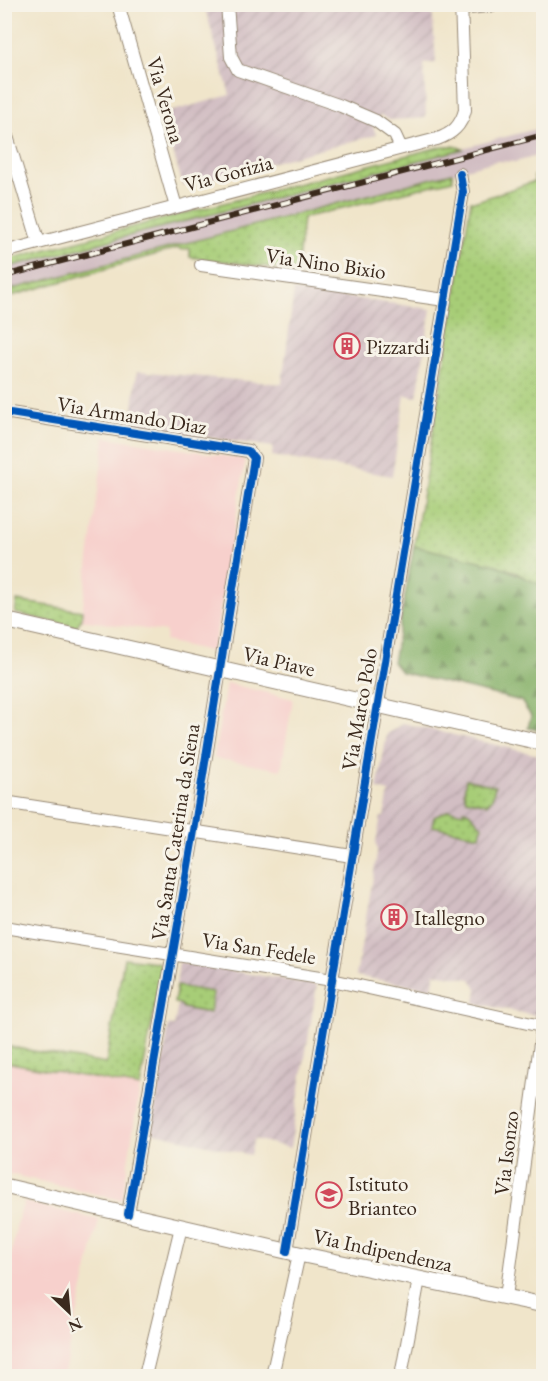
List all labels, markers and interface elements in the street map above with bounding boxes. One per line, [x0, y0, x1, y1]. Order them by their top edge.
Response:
street label: Via Verona [141, 54, 191, 147]
street label: Via Gorizia [181, 148, 276, 198]
street label: Via Nino Bixio [264, 241, 388, 285]
building icon: Pizzardi [332, 331, 362, 361]
place label: Pizzardi [366, 333, 430, 360]
street label: Via Armando Diaz [55, 390, 209, 440]
street label: Via Piave [240, 640, 318, 682]
street label: Via Marco Polo [335, 646, 383, 772]
street label: Via Santa Caterina da Siena [144, 721, 206, 943]
building icon: Itallegno [379, 902, 409, 932]
place label: Itallegno [414, 904, 485, 931]
street label: Via San Fedele [200, 926, 318, 970]
street label: Via Isonzo [487, 1109, 525, 1197]
place label: Istituto Brianteo [348, 1170, 417, 1221]
school or university icon: Istituto Brianteo [314, 1180, 344, 1210]
street label: Via Indipendenza [311, 1222, 456, 1278]
north arrow [39, 1282, 99, 1342]
text: N [65, 1313, 86, 1337]

